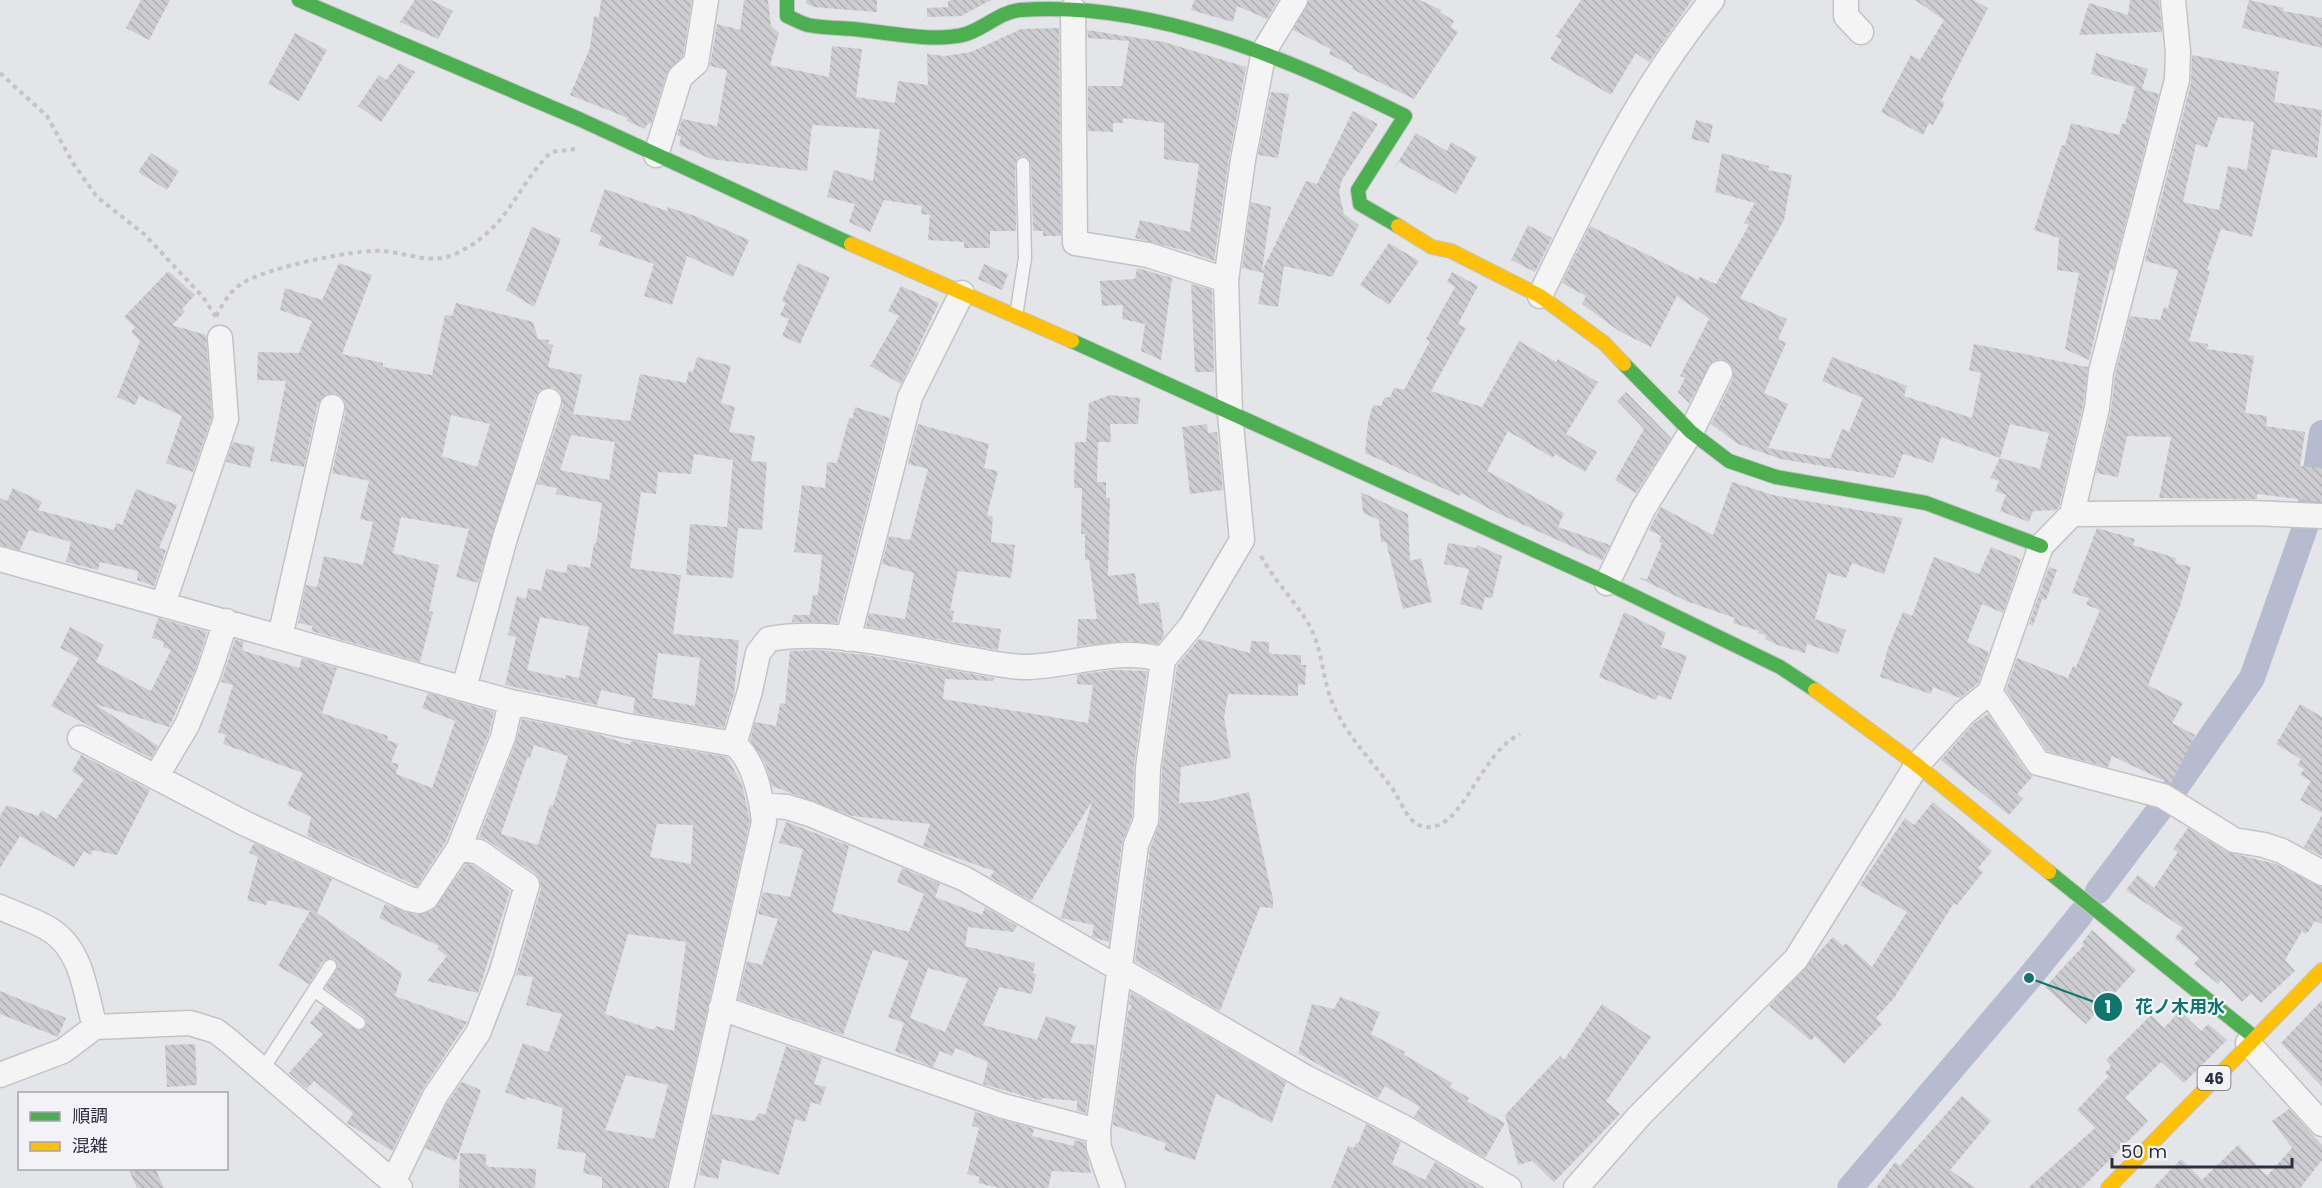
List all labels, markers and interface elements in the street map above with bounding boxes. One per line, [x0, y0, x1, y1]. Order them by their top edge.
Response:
callout: 花ノ木用水 [2093, 989, 2237, 1025]
text: 1 [2105, 994, 2111, 1019]
text: 花ノ木用水 [2135, 994, 2225, 1019]
road number: 46 [2198, 1066, 2230, 1090]
legend [18, 1092, 228, 1170]
text: 順調 [72, 1103, 108, 1128]
scale bar [2112, 1131, 2292, 1169]
text: 混雑 [72, 1133, 108, 1158]
text: 50 m [2121, 1139, 2167, 1164]

